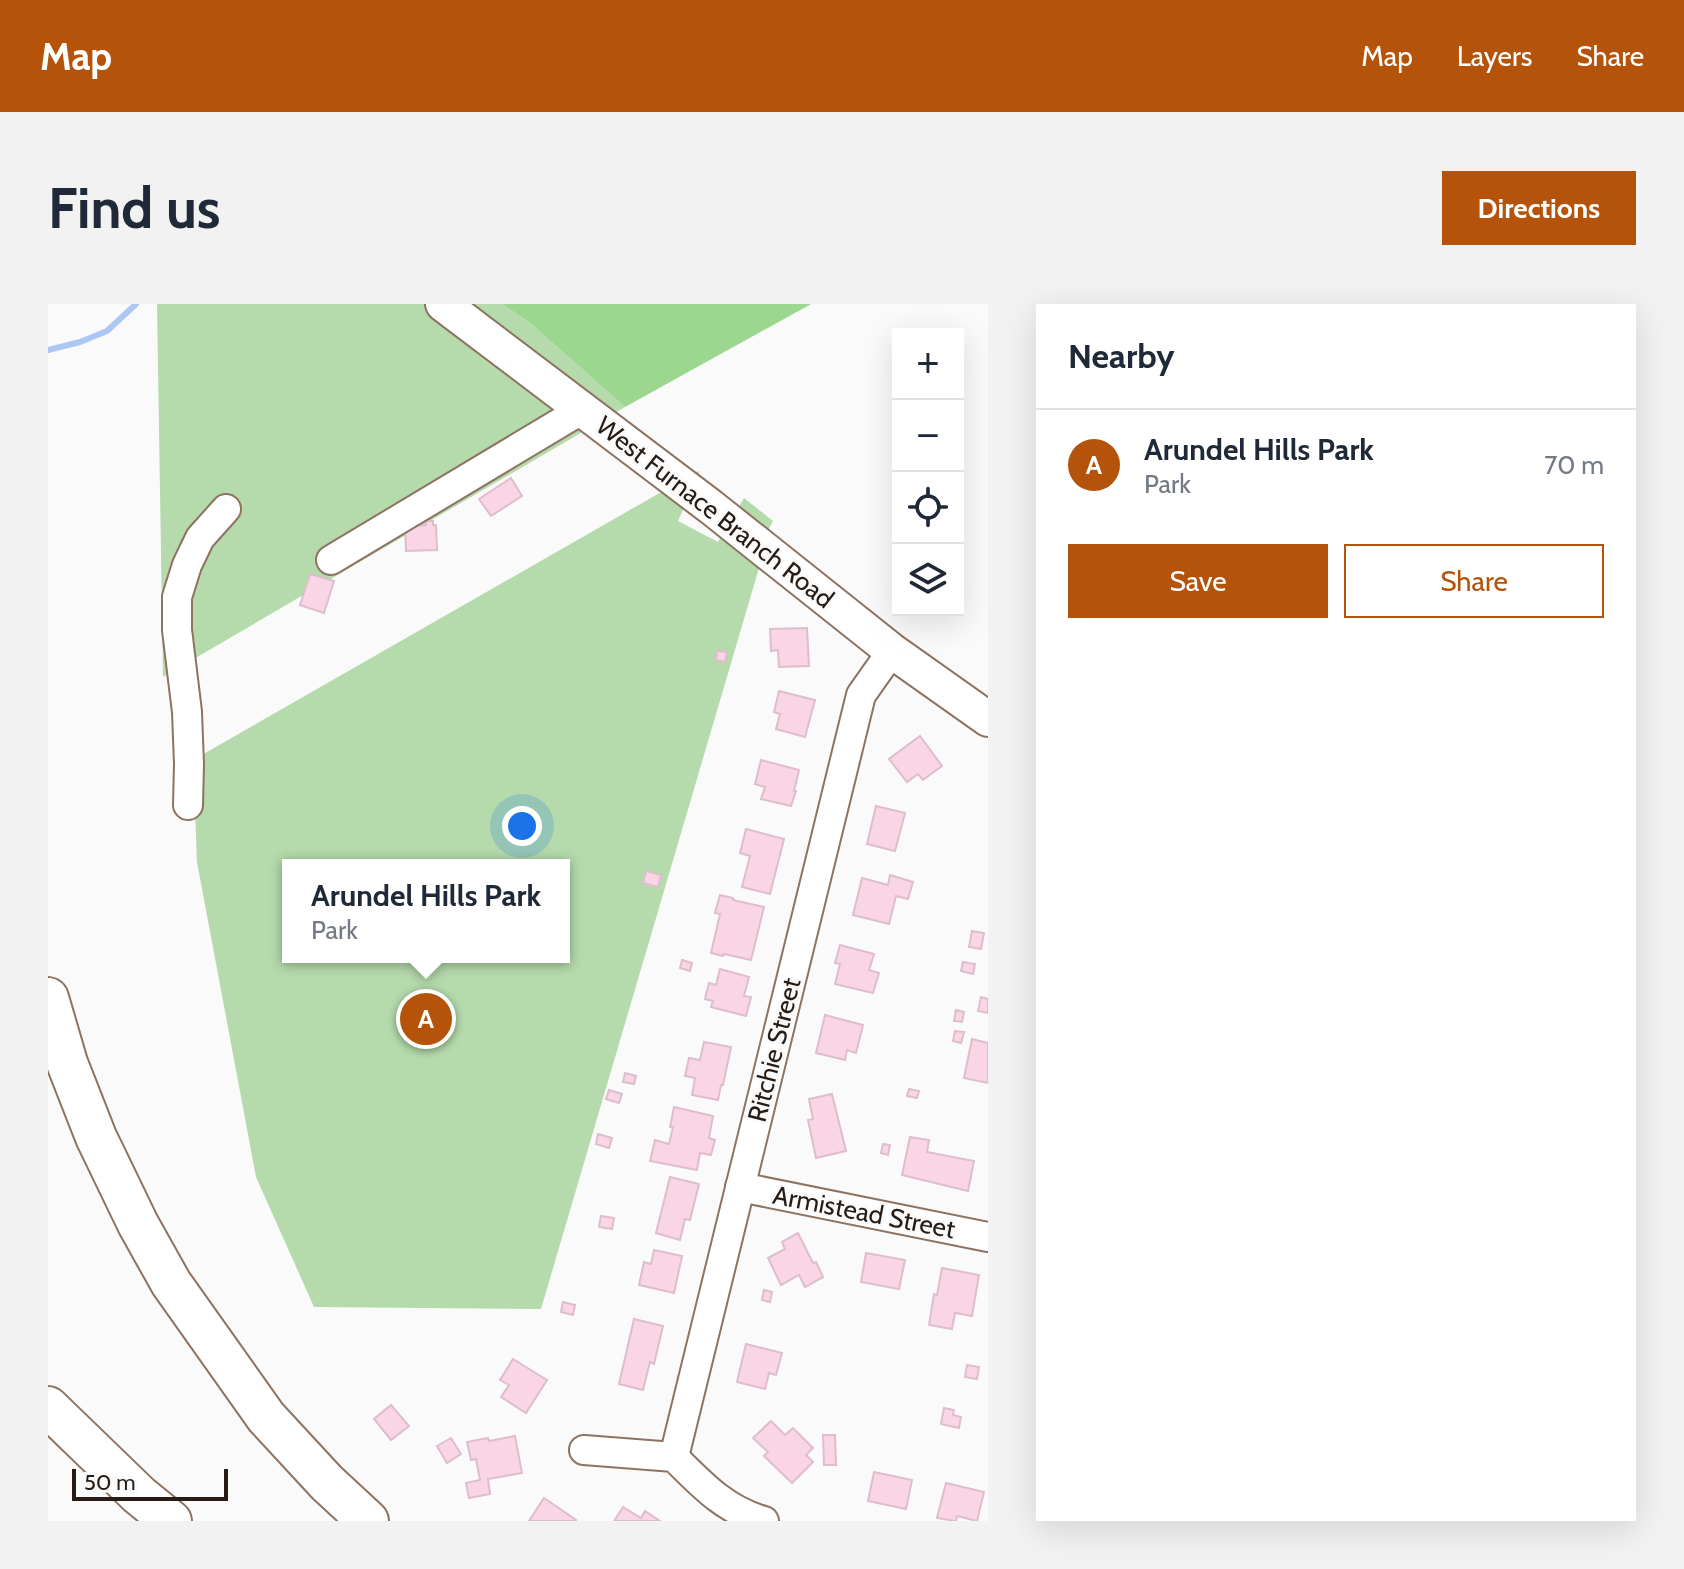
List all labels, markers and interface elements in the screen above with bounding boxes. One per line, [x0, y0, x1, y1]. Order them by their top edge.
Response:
text: Map [40, 33, 112, 80]
text: Map [1361, 39, 1413, 73]
text: Layers [1457, 39, 1532, 73]
text: Share [1576, 39, 1644, 73]
button: Directions [1442, 171, 1636, 245]
text: Find us [48, 174, 221, 242]
map controls [892, 328, 964, 616]
button: + [892, 328, 964, 400]
text: Nearby [1068, 335, 1175, 377]
button: − [892, 400, 964, 472]
street label: West Furnace Branch Road [590, 409, 840, 615]
text: Arundel Hills Park [1144, 431, 1374, 468]
text: A [1086, 449, 1102, 481]
text: 70 m [1544, 449, 1604, 481]
text: Park [1144, 468, 1191, 500]
button: locate [892, 472, 964, 544]
button: layers [892, 544, 964, 616]
button: Save [1068, 544, 1328, 618]
button: Share [1344, 544, 1604, 618]
your location [502, 806, 542, 846]
popup [282, 859, 570, 963]
text: Arundel Hills Park [311, 877, 541, 914]
text: Park [311, 914, 358, 946]
street label: Ritchie Street [741, 975, 807, 1125]
pin: A [400, 989, 452, 1049]
street label: Armistead Street [770, 1179, 958, 1245]
scale bar [72, 1465, 228, 1501]
text: 50 m [84, 1469, 136, 1496]

